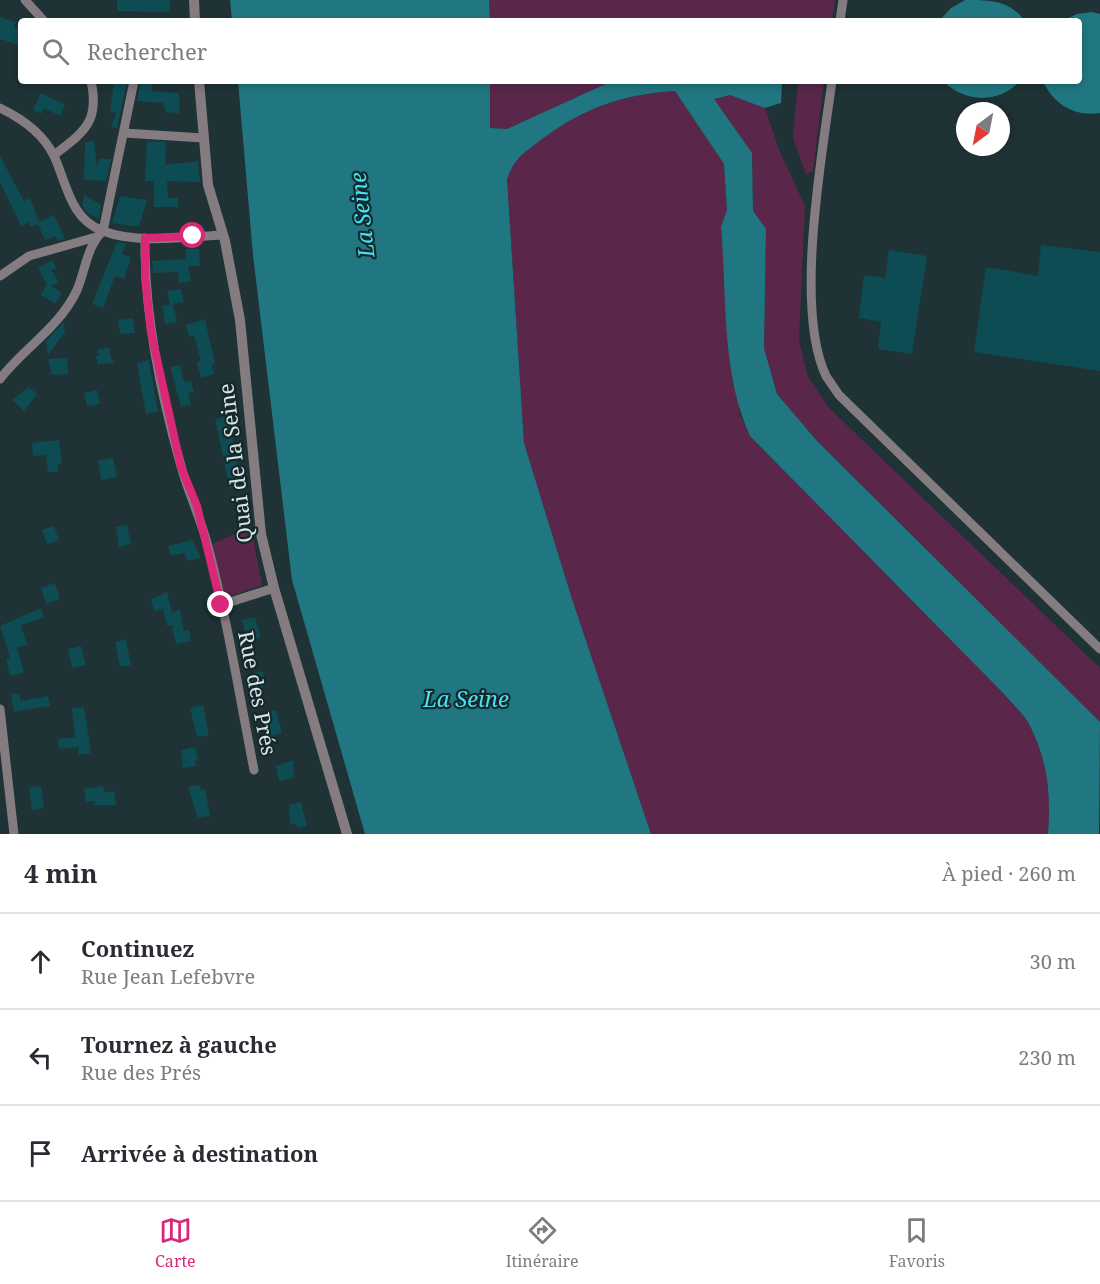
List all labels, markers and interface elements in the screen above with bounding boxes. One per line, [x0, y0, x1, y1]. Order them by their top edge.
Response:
search box [18, 18, 1082, 84]
icon: search [39, 35, 72, 68]
text: Rechercher [87, 36, 207, 66]
north arrow [956, 102, 1010, 156]
water label: La Seine [342, 171, 381, 260]
route start [179, 222, 205, 248]
street label: Quai de la Seine [211, 382, 259, 544]
route end [207, 591, 233, 617]
street label: Rue des Prés [232, 628, 284, 757]
water label: La Seine [422, 683, 509, 713]
text: 4 min [24, 855, 98, 891]
text: À pied · 260 m [942, 860, 1076, 887]
text: Continuez [81, 933, 194, 963]
icon: ahead [24, 945, 57, 978]
text: 30 m [1030, 948, 1076, 975]
text: Rue Jean Lefebvre [81, 963, 255, 990]
text: Tournez à gauche [81, 1029, 277, 1059]
icon: left [24, 1041, 57, 1074]
text: 230 m [1018, 1044, 1076, 1071]
text: Rue des Prés [81, 1059, 201, 1086]
icon: arrive [24, 1137, 57, 1170]
text: Arrivée à destination [81, 1138, 318, 1168]
tab: Carte [155, 1214, 196, 1272]
tab: Itinéraire [506, 1214, 579, 1272]
tab: Favoris [889, 1214, 945, 1272]

